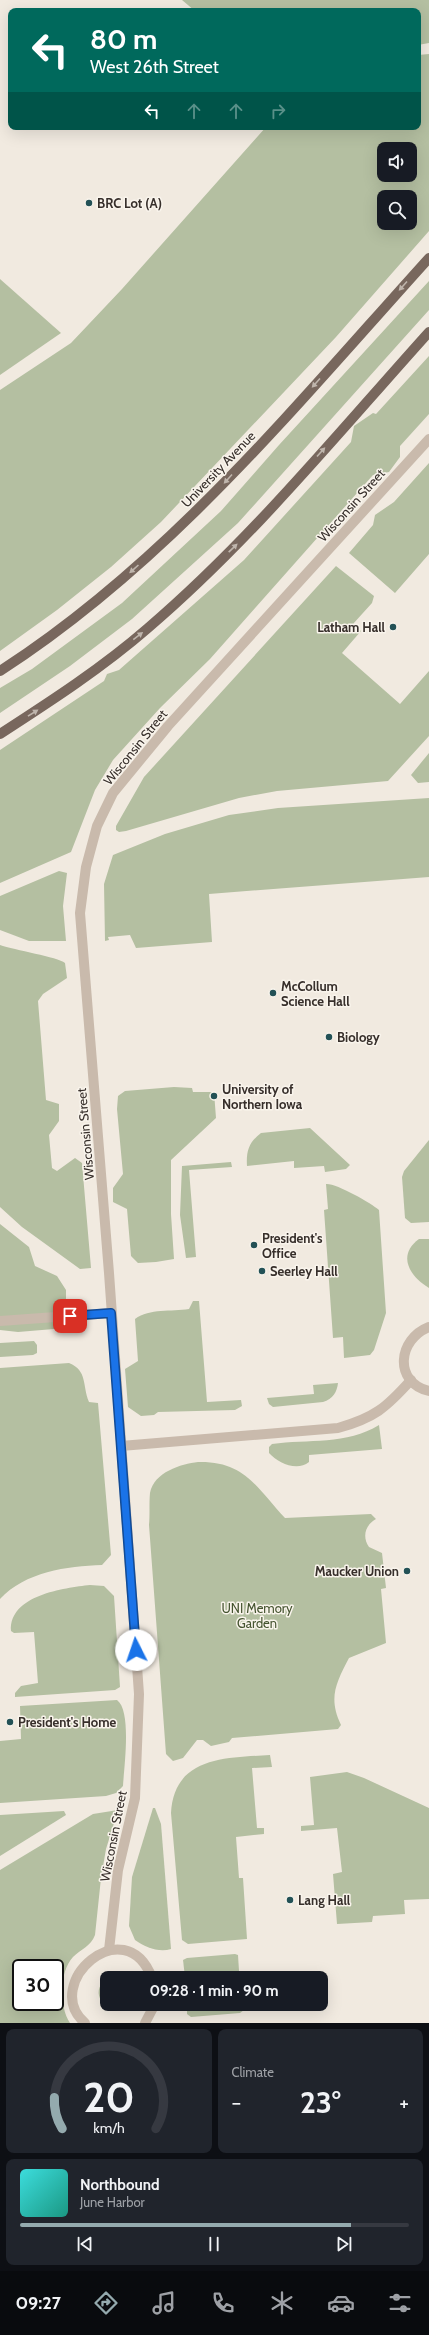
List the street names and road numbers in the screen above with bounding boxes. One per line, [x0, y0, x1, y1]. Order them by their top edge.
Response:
street label: University Avenue [178, 427, 259, 510]
street label: Wisconsin Street [314, 465, 388, 545]
street label: Wisconsin Street [100, 706, 171, 788]
street label: Wisconsin Street [73, 1087, 97, 1181]
street label: Wisconsin Street [96, 1789, 130, 1883]

